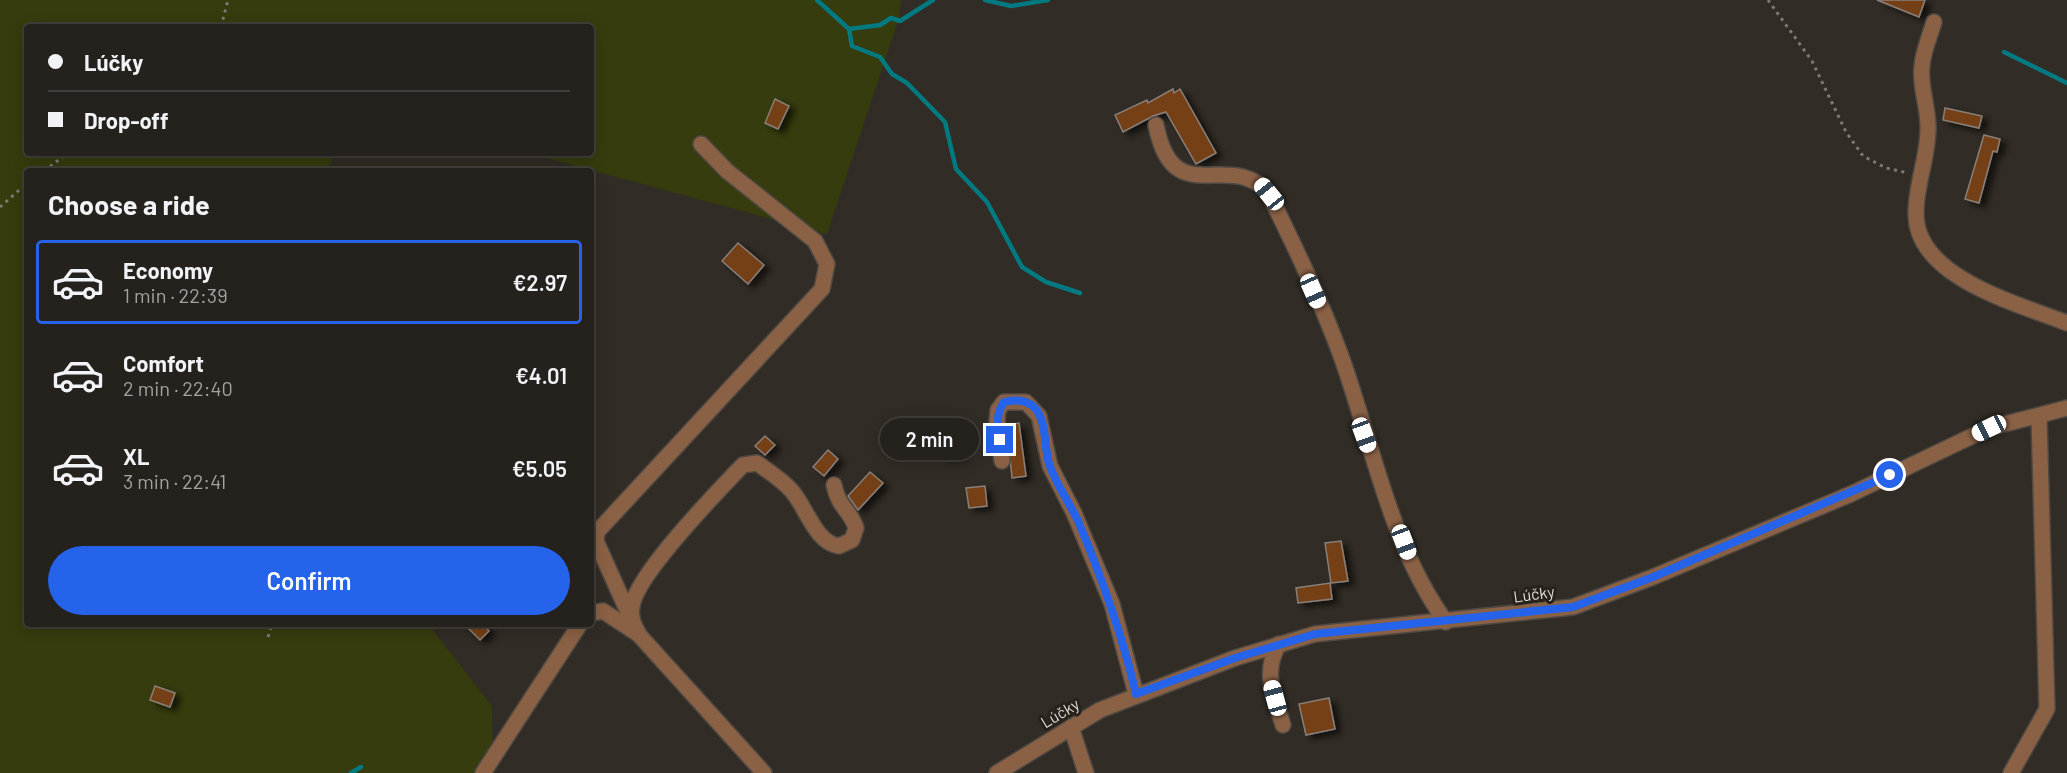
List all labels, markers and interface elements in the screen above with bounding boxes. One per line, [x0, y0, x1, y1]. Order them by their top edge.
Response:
text: Lúčky [84, 49, 143, 75]
text: Drop-off [84, 107, 168, 133]
car [1251, 174, 1287, 214]
text: Choose a ride [48, 188, 210, 220]
icon: car [51, 255, 105, 309]
text: Economy [123, 257, 213, 283]
text: €2.97 [513, 269, 567, 295]
car [1297, 271, 1329, 311]
text: 1 min · 22:39 [123, 283, 228, 307]
icon: car [51, 348, 105, 402]
text: Comfort [123, 350, 204, 376]
text: €4.01 [515, 362, 567, 388]
text: 2 min · 22:40 [123, 376, 233, 400]
car [1969, 412, 2009, 444]
car [1349, 415, 1379, 455]
callout: 2 min [880, 419, 979, 461]
route end [986, 426, 1013, 453]
text: 2 min [906, 427, 953, 451]
icon: car [51, 441, 105, 495]
text: XL [123, 443, 149, 469]
text: €5.05 [512, 455, 567, 481]
route start [1876, 461, 1903, 488]
text: 3 min · 22:41 [123, 469, 226, 493]
car [1389, 522, 1419, 562]
button: Confirm [48, 546, 570, 615]
street label: Lúčky [1512, 581, 1556, 606]
car [1262, 678, 1288, 718]
street label: Lúčky [1037, 693, 1083, 731]

